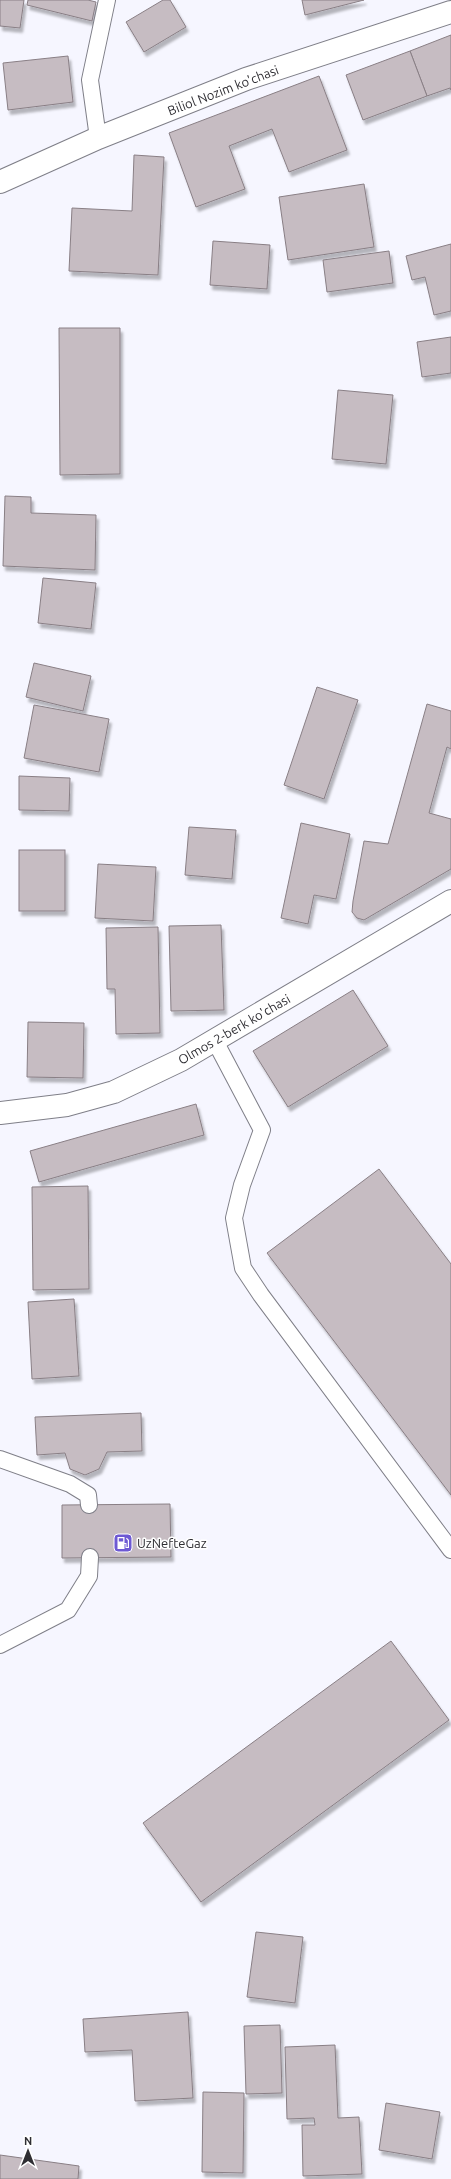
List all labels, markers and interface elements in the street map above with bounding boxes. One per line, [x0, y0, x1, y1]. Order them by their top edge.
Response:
street label: Biliol Nozim ko'chasi [166, 62, 280, 118]
street label: Olmos 2-berk ko'chasi [176, 991, 292, 1067]
fuel station icon: UzNefteGaz [112, 1532, 134, 1554]
place label: UzNefteGaz [137, 1536, 207, 1550]
north arrow [8, 2131, 48, 2171]
text: N [24, 2135, 32, 2147]

